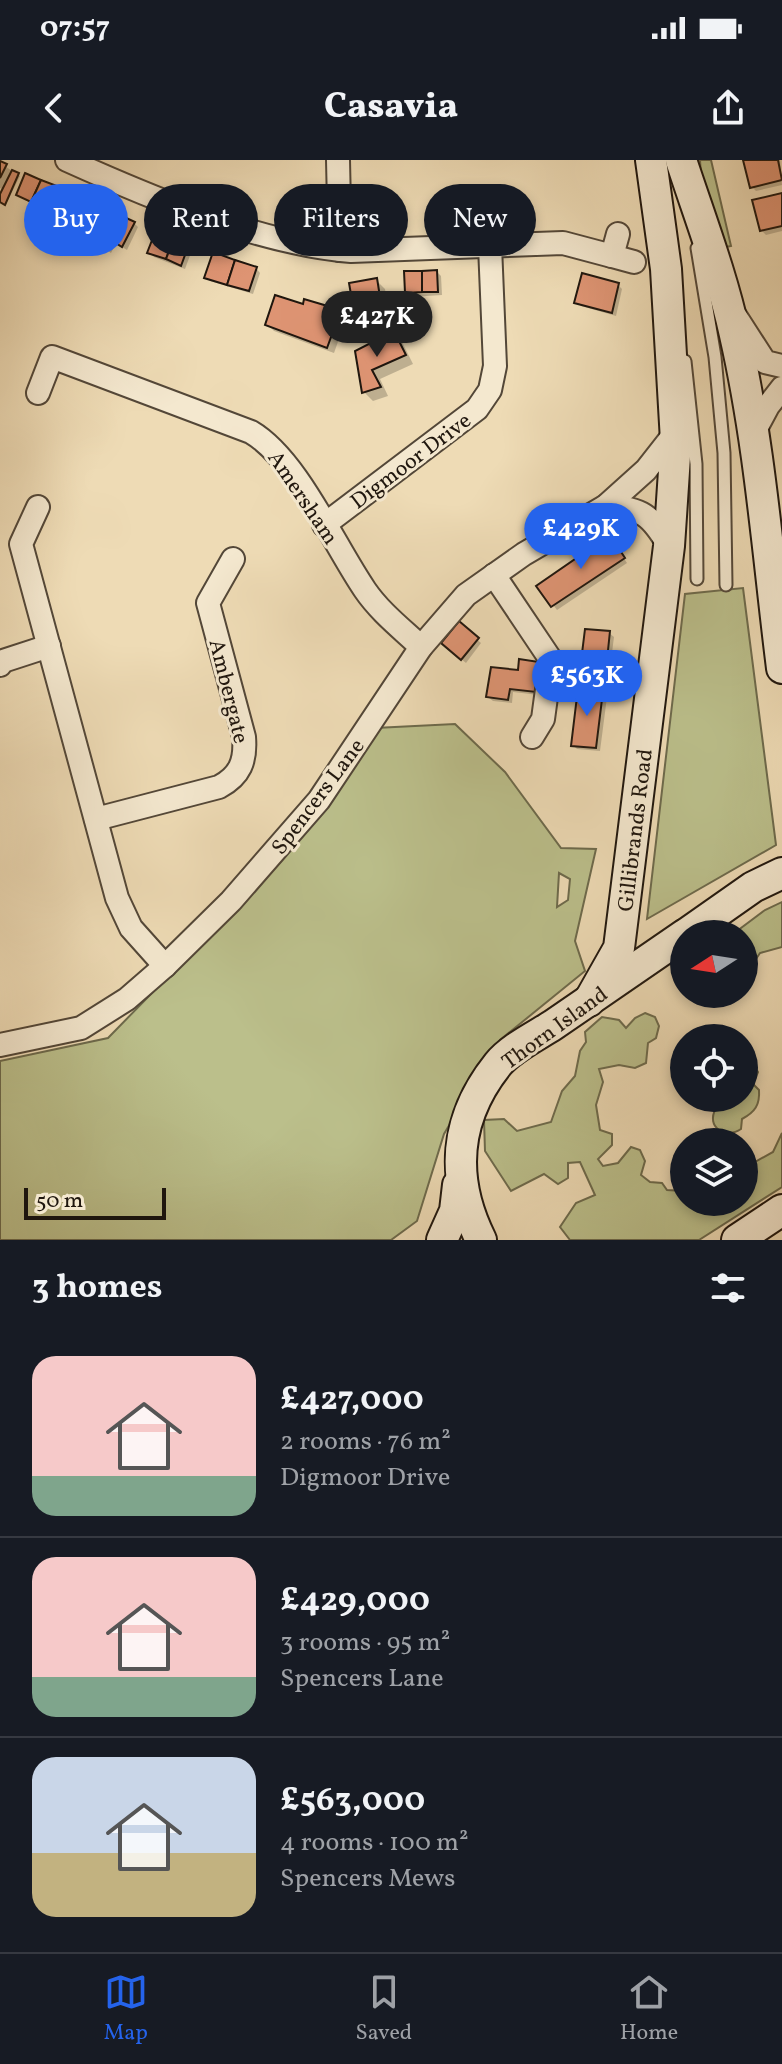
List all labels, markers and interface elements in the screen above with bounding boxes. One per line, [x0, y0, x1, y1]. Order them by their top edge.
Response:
text: 07:57 [40, 7, 110, 49]
text: Casavia [324, 83, 458, 133]
icon: back [32, 86, 76, 130]
icon: share [706, 86, 750, 130]
chip: Buy [24, 184, 128, 256]
chip: Rent [144, 184, 258, 256]
chip: Filters [274, 184, 408, 256]
chip: New [424, 184, 536, 256]
pin: £427K [321, 291, 433, 359]
text: £427K [339, 299, 415, 335]
street label: Digmoor Drive [345, 406, 478, 518]
street label: Amersham [259, 445, 345, 552]
pin: £429K [525, 503, 637, 571]
text: £429K [542, 511, 620, 547]
street label: Ambergate [200, 636, 255, 747]
pin: £563K [531, 650, 643, 718]
text: £563K [550, 658, 624, 694]
street label: Spencers Lane [265, 733, 373, 862]
street label: Gillibrands Road [611, 747, 662, 913]
north arrow [670, 920, 758, 1008]
map controls [670, 920, 758, 1216]
street label: Thorn Island [496, 980, 615, 1078]
button: locate [670, 1024, 758, 1112]
button: layers [670, 1128, 758, 1216]
scale bar [24, 1184, 166, 1220]
text: 50 m [36, 1186, 83, 1217]
text: 3 homes [32, 1265, 162, 1312]
icon: filters [706, 1266, 750, 1310]
text: £427,000 [280, 1377, 424, 1424]
icon: home [96, 1388, 192, 1484]
text: 2 rooms · 76 m² [280, 1424, 451, 1460]
text: Digmoor Drive [280, 1460, 450, 1496]
text: £429,000 [280, 1578, 430, 1625]
icon: home [96, 1589, 192, 1685]
text: 3 rooms · 95 m² [280, 1625, 450, 1661]
text: Spencers Lane [280, 1661, 444, 1697]
text: £563,000 [280, 1778, 425, 1825]
icon: home [96, 1789, 192, 1885]
text: 4 rooms · 100 m² [280, 1825, 469, 1861]
text: Spencers Mews [280, 1861, 455, 1897]
tab: Map [104, 1970, 148, 2049]
tab: Saved [356, 1970, 412, 2049]
tab: Home [620, 1970, 678, 2049]

